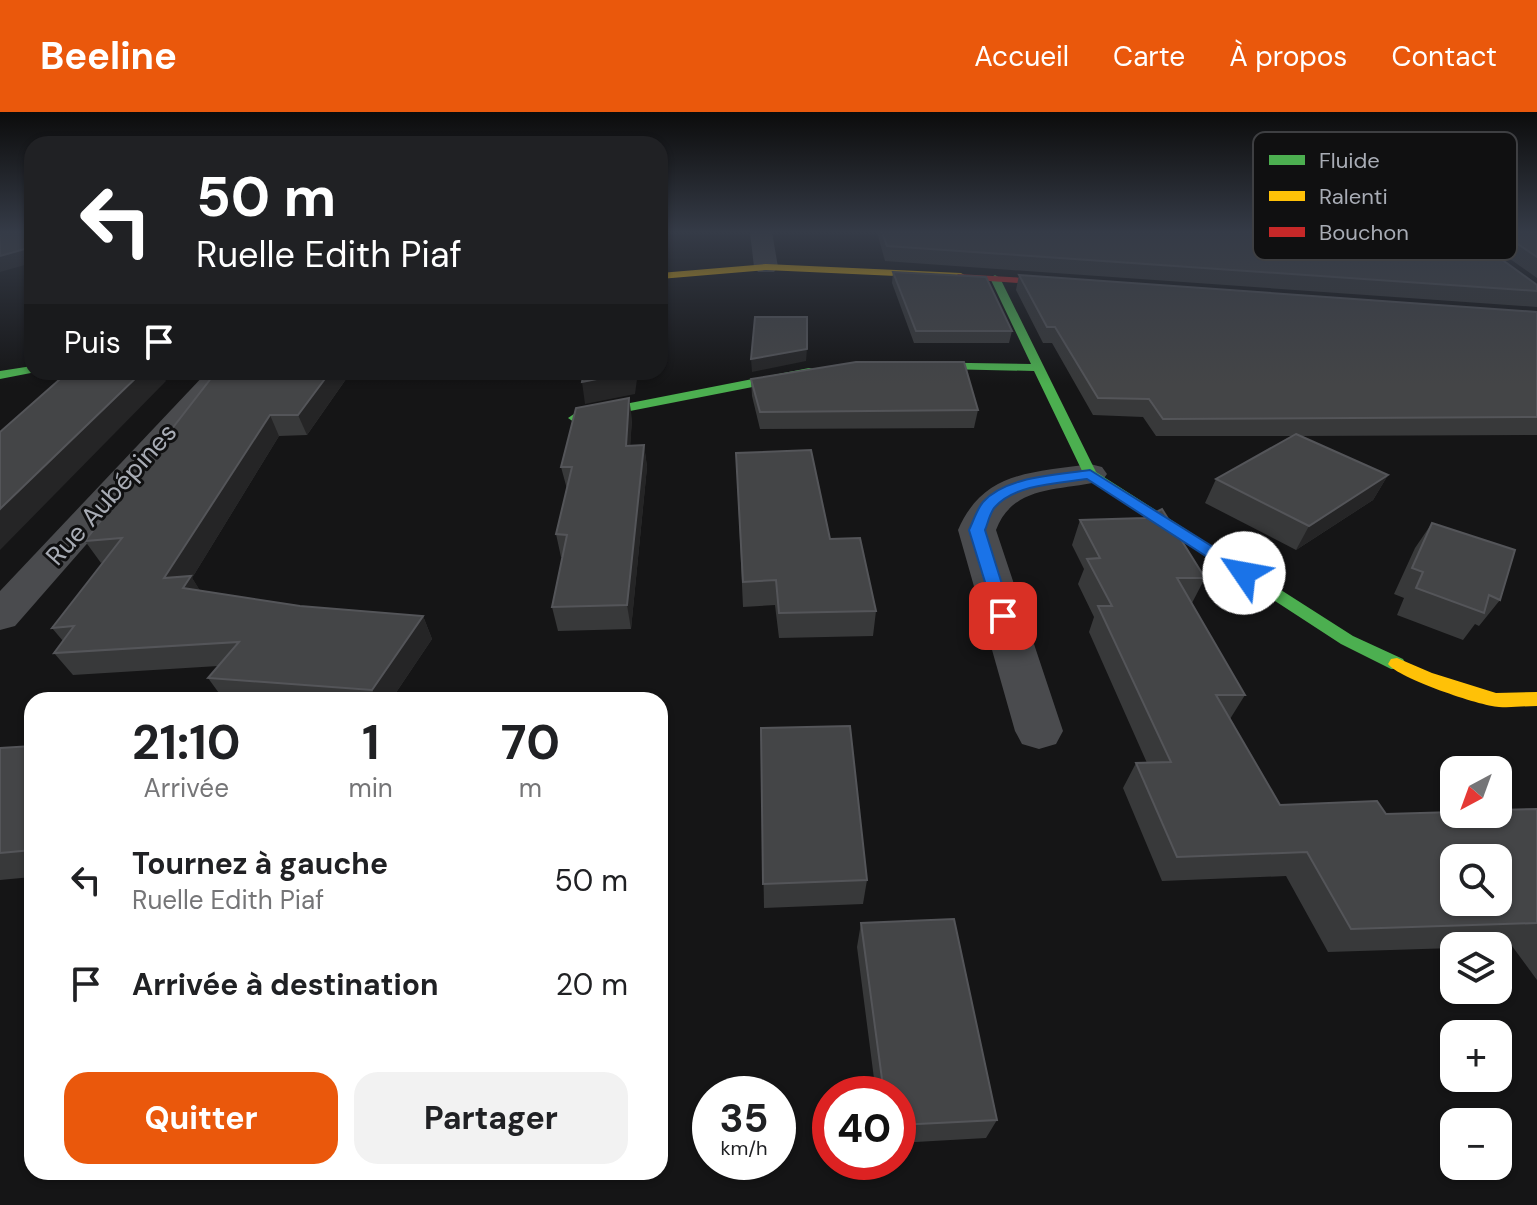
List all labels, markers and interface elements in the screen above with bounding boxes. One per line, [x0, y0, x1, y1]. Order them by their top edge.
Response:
text: Beeline [40, 31, 177, 81]
text: Accueil [974, 38, 1069, 75]
text: Carte [1113, 38, 1185, 75]
text: À propos [1229, 38, 1347, 75]
text: Contact [1391, 38, 1497, 75]
legend [1253, 132, 1517, 260]
text: Fluide [1319, 146, 1380, 175]
text: 50 m [196, 160, 336, 233]
icon: left [64, 168, 168, 272]
text: Ralenti [1319, 182, 1388, 211]
text: Bouchon [1319, 218, 1409, 247]
text: Ruelle Edith Piaf [196, 231, 462, 278]
icon: arrive [137, 320, 181, 364]
text: Puis [64, 323, 121, 362]
street label: Rue Aubépines [38, 416, 184, 572]
position arrow [1202, 531, 1286, 615]
pin [969, 582, 1037, 650]
icon: arrive [981, 594, 1025, 638]
text: 21:10 [132, 711, 241, 774]
text: 1 [362, 711, 379, 774]
text: 70 [501, 711, 560, 774]
north arrow [1440, 756, 1512, 828]
map controls [1440, 756, 1512, 1180]
text: Arrivée [144, 771, 229, 805]
text: min [348, 771, 393, 805]
text: m [519, 771, 542, 805]
text: Tournez à gauche [132, 844, 388, 883]
button: search [1440, 844, 1512, 916]
icon: left [64, 858, 108, 902]
text: 50 m [554, 861, 628, 900]
text: Ruelle Edith Piaf [132, 883, 324, 917]
button: layers [1440, 932, 1512, 1004]
icon: arrive [64, 962, 108, 1006]
text: Arrivée à destination [132, 965, 438, 1004]
text: 20 m [556, 965, 628, 1004]
button: + [1440, 1020, 1512, 1092]
button: Quitter [64, 1072, 338, 1164]
button: Partager [354, 1072, 628, 1164]
speed limit sign: 40 [812, 1076, 916, 1180]
text: 35 [720, 1092, 769, 1144]
button: − [1440, 1108, 1512, 1180]
text: km/h [720, 1135, 768, 1161]

